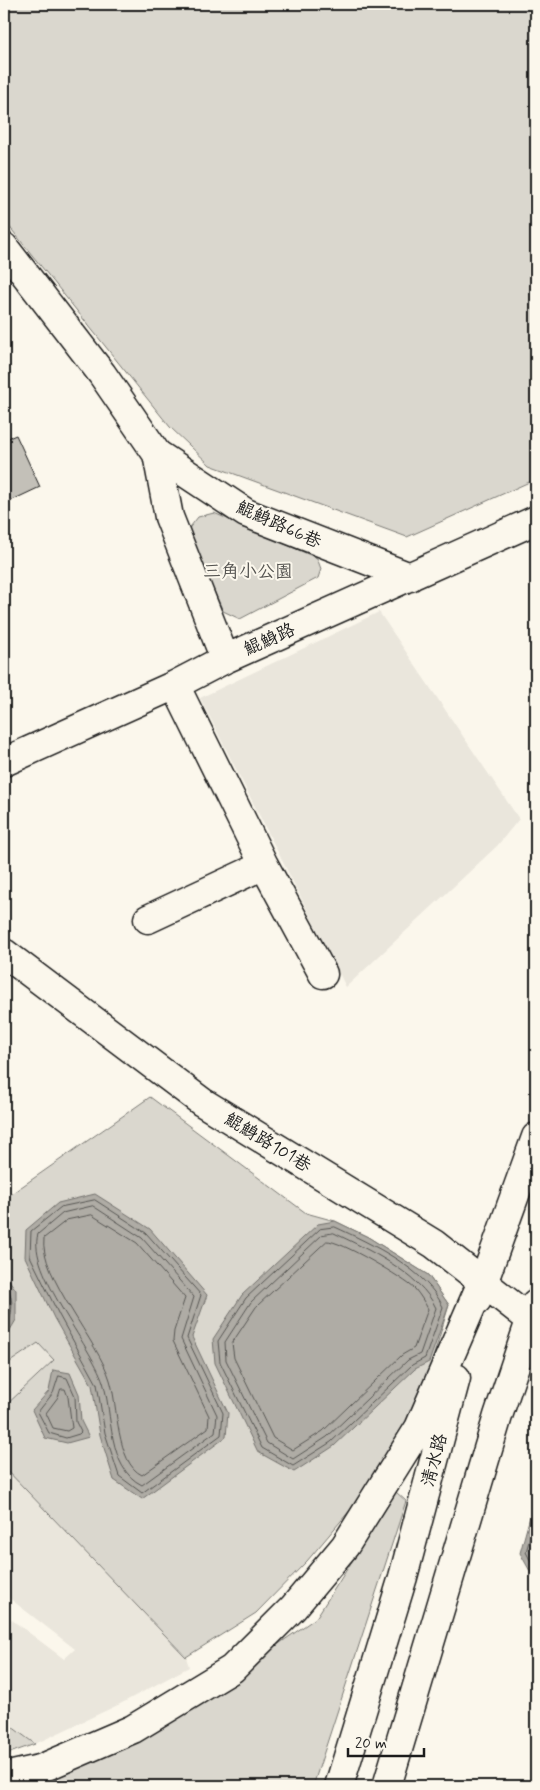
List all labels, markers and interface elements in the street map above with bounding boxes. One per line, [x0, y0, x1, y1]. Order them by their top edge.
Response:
street label: 鯤鯓路66巷 [232, 495, 325, 554]
park label: 三角小公園 [203, 560, 293, 584]
street label: 鯤鯓路 [240, 618, 299, 662]
street label: 鯤鯓路101巷 [220, 1108, 315, 1178]
street label: 清水路 [416, 1431, 454, 1489]
scale bar [348, 1725, 424, 1757]
text: 20 m [355, 1734, 387, 1754]

